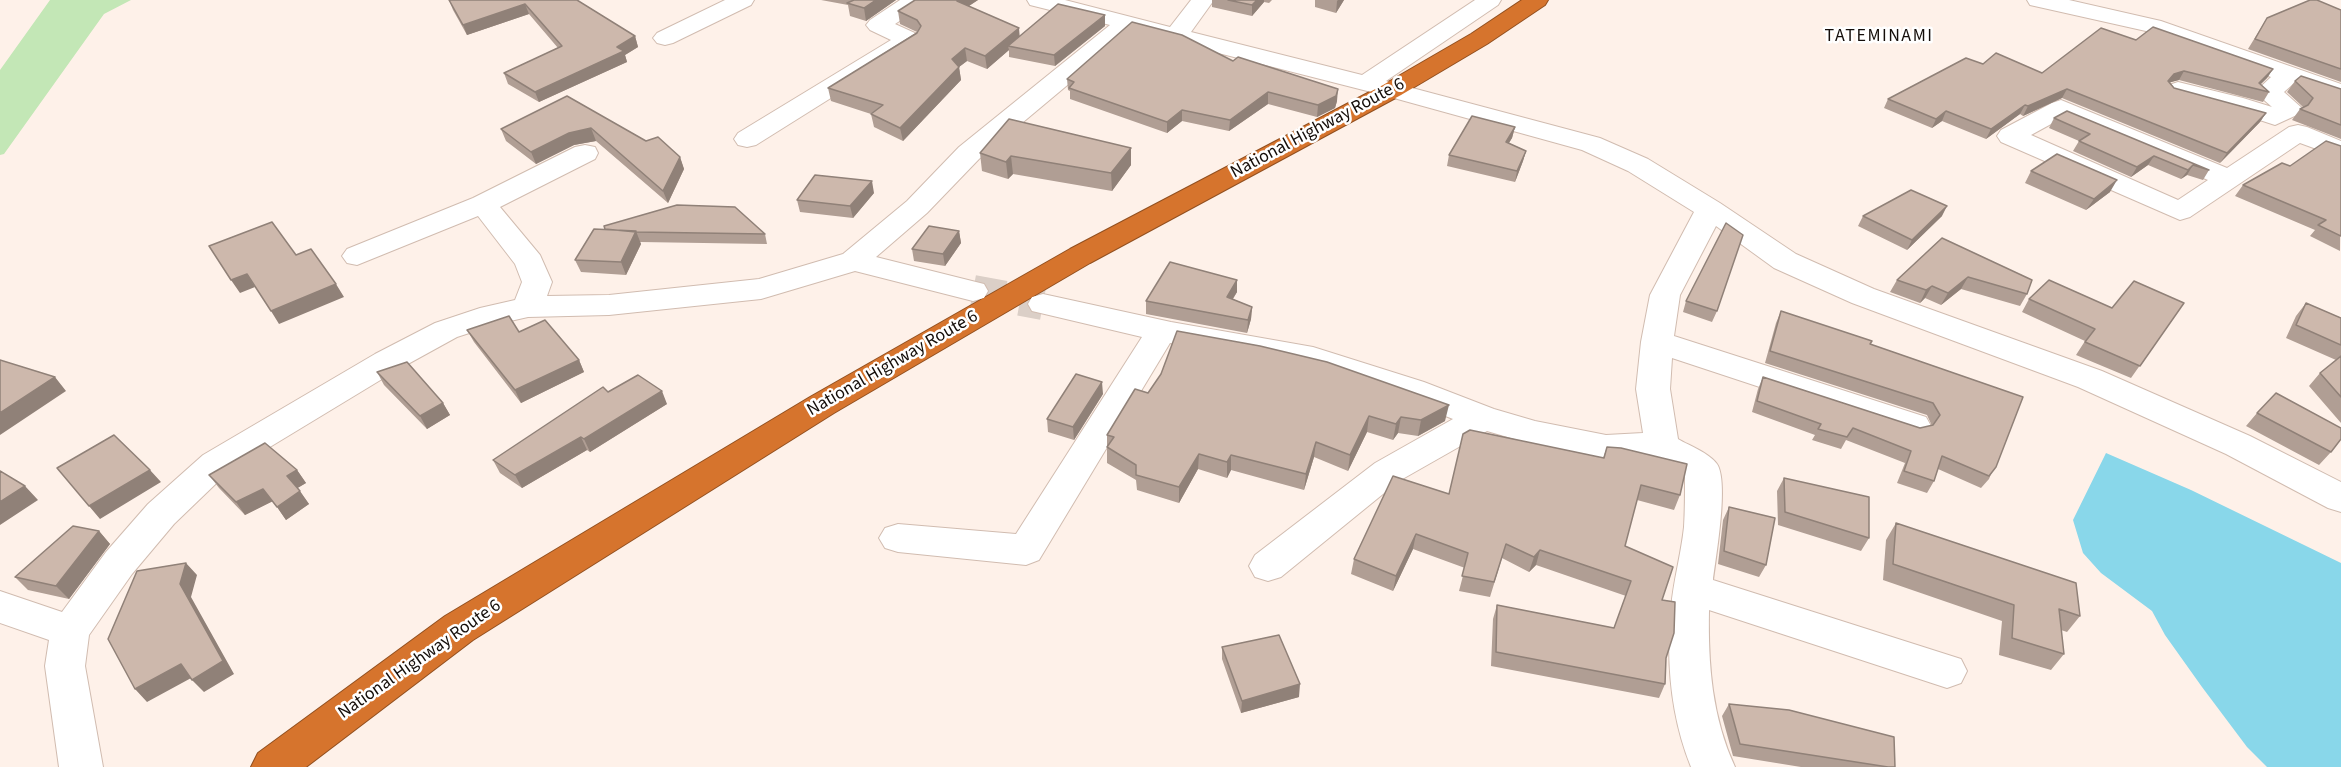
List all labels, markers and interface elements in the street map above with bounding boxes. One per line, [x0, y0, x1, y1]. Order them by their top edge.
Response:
district label: TATEMINAMI [1825, 26, 1933, 48]
street label: National Highway Route 6 [1227, 74, 1409, 184]
street label: National Highway Route 6 [804, 306, 982, 422]
street label: National Highway Route 6 [334, 596, 506, 724]

